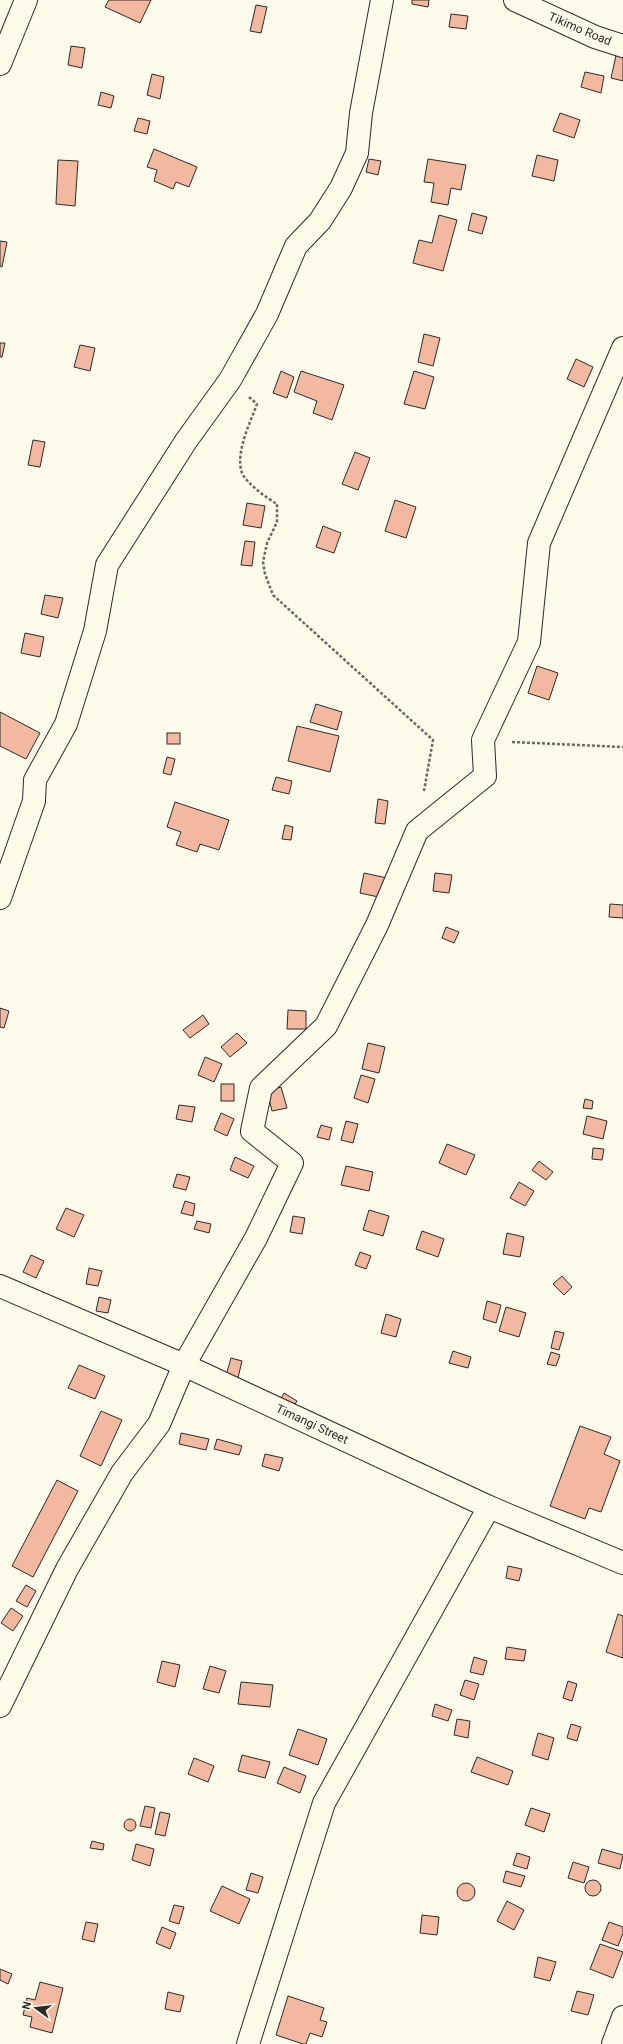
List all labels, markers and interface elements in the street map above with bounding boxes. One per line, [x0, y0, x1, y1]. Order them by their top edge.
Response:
street label: Tikimo Road [546, 9, 614, 49]
street label: Timangi Street [274, 1401, 350, 1447]
north arrow [16, 1988, 56, 2028]
text: N [20, 2000, 34, 2011]

